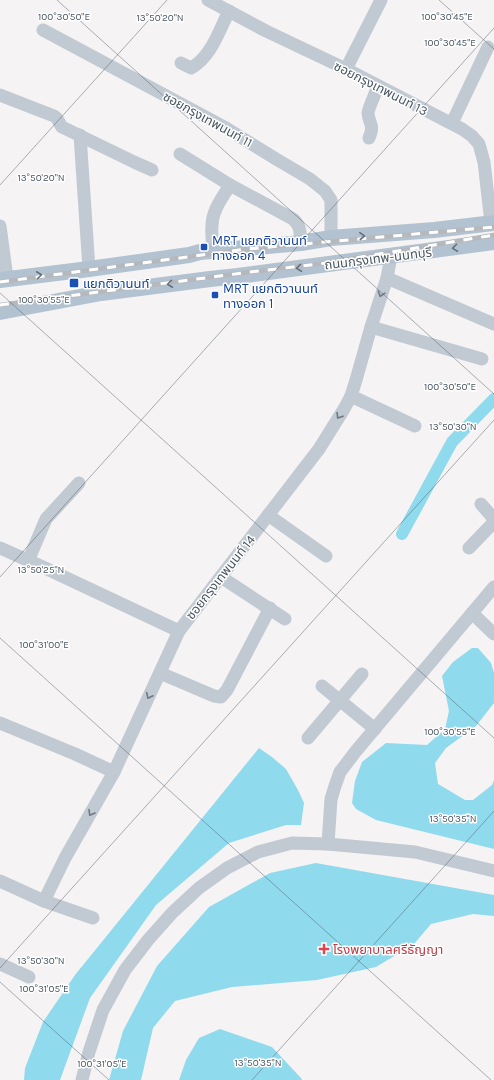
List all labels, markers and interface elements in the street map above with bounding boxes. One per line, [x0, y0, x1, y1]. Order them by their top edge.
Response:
text: 100°30'50"E [38, 11, 90, 23]
text: 100°30'45"E [421, 11, 473, 23]
text: 13°50'20"N [136, 12, 184, 24]
text: 100°30'45"E [424, 37, 476, 49]
street label: ซอยกรุงเทพนนท์ 13 [331, 58, 430, 119]
street label: ซอยกรุงเทพนนท์ 11 [160, 89, 255, 150]
text: 13°50'20"N [17, 172, 65, 184]
one-way arrow [359, 232, 365, 241]
place label: MRT แยกติวานนท์ ทางออก 4 [212, 233, 307, 263]
marker: MRT แยกติวานนท์ ทางออก 4 [199, 242, 209, 252]
one-way arrow [452, 243, 458, 252]
street label: ถนนกรุงเทพ-นนทบุรี [323, 244, 433, 273]
one-way arrow [296, 263, 302, 272]
one-way arrow [36, 271, 42, 280]
place label: แยกติวานนท์ [83, 276, 149, 291]
marker: แยกติวานนท์ [68, 277, 80, 289]
one-way arrow [167, 279, 173, 288]
place label: MRT แยกติวานนท์ ทางออก 1 [223, 281, 318, 311]
marker: MRT แยกติวานนท์ ทางออก 1 [210, 290, 220, 300]
one-way arrow [378, 290, 386, 297]
text: 100°30'55"E [18, 294, 70, 306]
text: 100°30'50"E [424, 381, 476, 393]
one-way arrow [337, 412, 344, 419]
text: 13°50'30"N [429, 421, 477, 433]
street label: ซอยกรุงเทพนนท์ 14 [183, 532, 258, 622]
text: 13°50'25"N [18, 564, 64, 576]
text: 100°31'00"E [19, 639, 69, 651]
one-way arrow [146, 692, 154, 700]
text: 100°30'55"E [424, 726, 476, 738]
one-way arrow [89, 809, 96, 816]
text: 13°50'35"N [430, 813, 477, 825]
place label: โรงพยาบาลศรีธัญญา [333, 942, 443, 957]
marker: โรงพยาบาลศรีธัญญา [318, 943, 330, 955]
text: 13°50'30"N [17, 955, 65, 967]
text: 100°31'05"E [19, 983, 69, 995]
text: 13°50'35"N [235, 1057, 282, 1069]
text: 100°31'05"E [77, 1058, 127, 1070]

